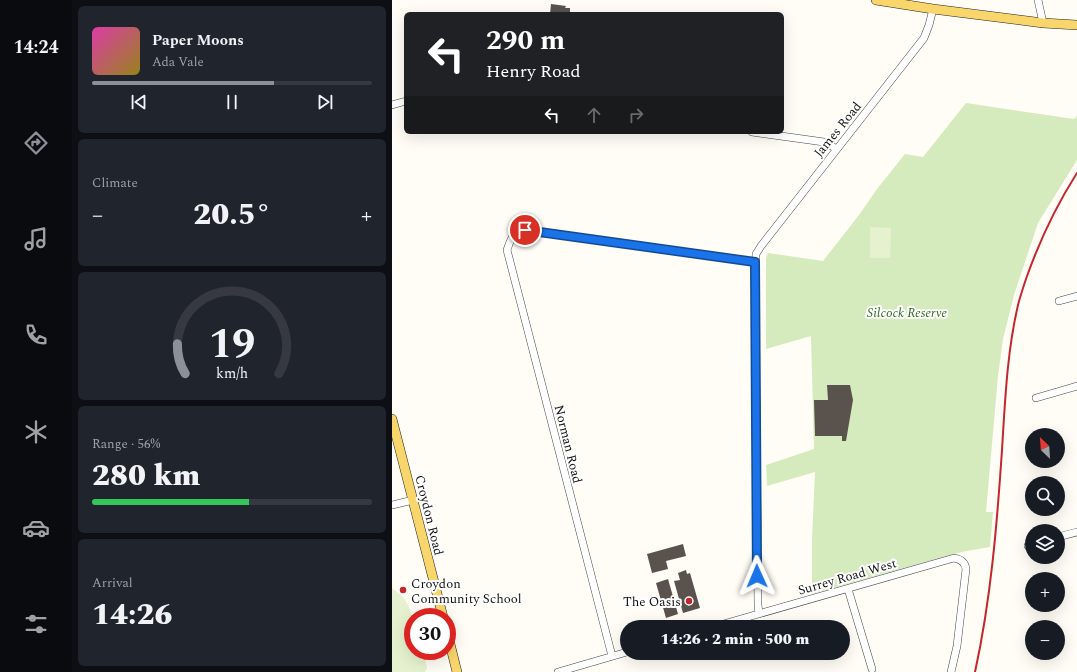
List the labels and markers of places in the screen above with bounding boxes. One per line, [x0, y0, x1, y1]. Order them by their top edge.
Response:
pin [508, 213, 542, 247]
place label: Croydon Community School [411, 574, 522, 609]
marker: Croydon Community School [398, 585, 408, 595]
place label: The Oasis [623, 592, 681, 612]
marker: The Oasis [684, 596, 694, 606]

